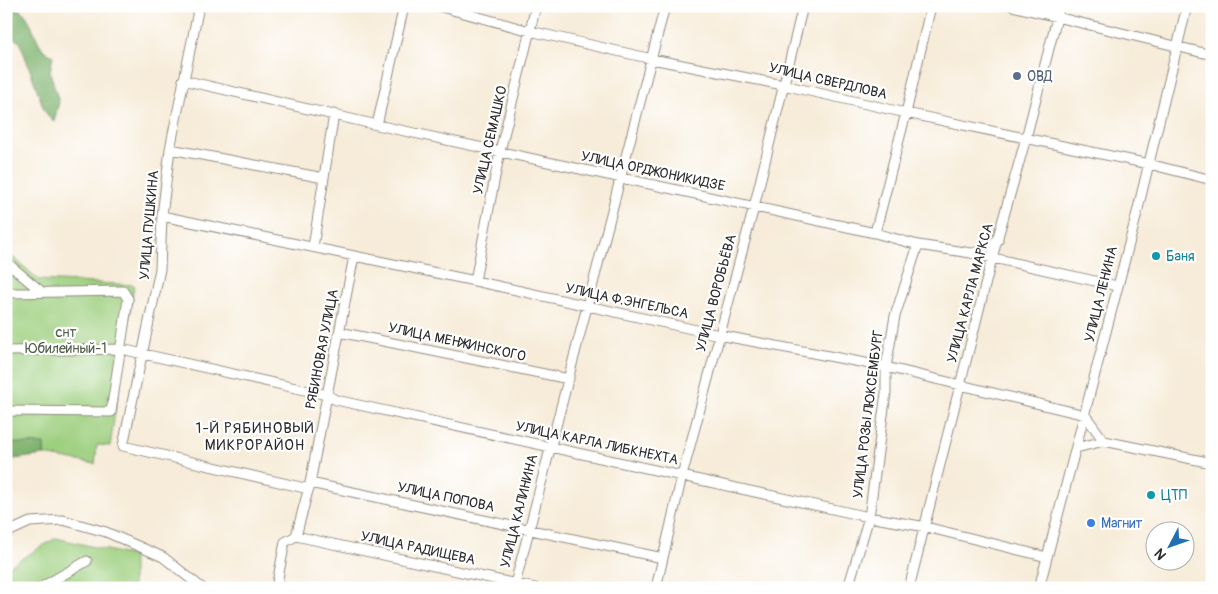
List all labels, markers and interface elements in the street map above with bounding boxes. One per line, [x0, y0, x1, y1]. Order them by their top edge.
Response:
street label: УЛИЦА СВЕРДЛОВА [767, 59, 889, 103]
place label: ОВД [1027, 68, 1053, 85]
marker: ОВД [1011, 70, 1023, 82]
street label: УЛИЦА СЕМАШКО [469, 84, 511, 196]
street label: УЛИЦА ОРДЖОНИКИДЗЕ [580, 147, 726, 195]
street label: УЛИЦА ПУШКИНА [136, 170, 162, 280]
street label: УЛИЦА КАРЛА МАРКСА [943, 221, 997, 365]
street label: УЛИЦА ВОРОБЬЁВА [692, 232, 740, 354]
street label: УЛИЦА ЛЕНИНА [1081, 244, 1121, 344]
place label: Баня [1166, 248, 1194, 265]
marker: Баня [1150, 250, 1162, 262]
street label: УЛИЦА Ф.ЭНГЕЛЬСА [564, 280, 690, 322]
street label: РЯБИНОВАЯ УЛИЦА [302, 287, 342, 411]
street label: УЛИЦА МЕНЖИНСКОГО [387, 319, 527, 365]
park label: снт Юбилейный-1 [25, 324, 107, 357]
street label: УЛИЦА РОЗЫ ЛЮКСЕМБУРГ [849, 329, 887, 499]
street label: УЛИЦА КАРЛА ЛИБКНЕХТА [514, 417, 680, 469]
district label: 1-Й РЯБИНОВЫЙ МИКРОРАЙОН [196, 419, 314, 455]
street label: УЛИЦА КАЛИНИНА [497, 452, 541, 570]
street label: УЛИЦА ПОПОВА [396, 478, 496, 516]
place label: ЦТП [1161, 487, 1187, 504]
marker: ЦТП [1145, 489, 1157, 501]
place label: Магнит [1101, 515, 1143, 532]
marker: Магнит [1085, 517, 1097, 529]
north arrow [1146, 522, 1196, 572]
street label: УЛИЦА РАДИЩЕВА [359, 528, 477, 568]
text: N [1151, 545, 1170, 563]

